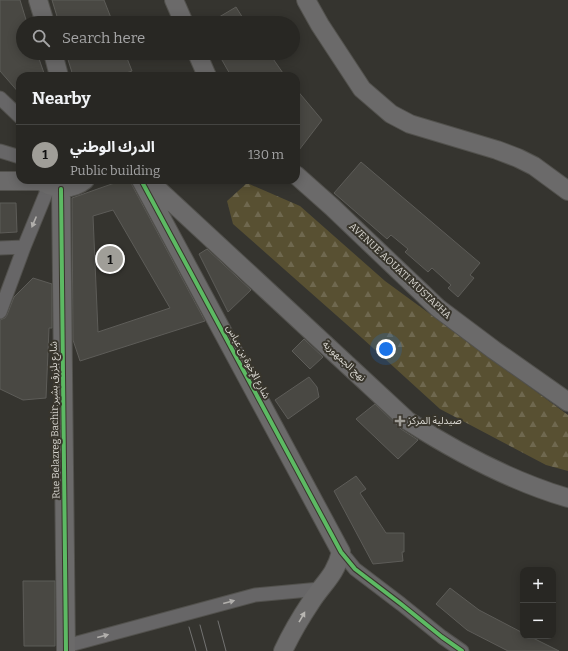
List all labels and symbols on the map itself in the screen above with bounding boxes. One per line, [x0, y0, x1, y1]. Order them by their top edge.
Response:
one-way arrow [31, 217, 37, 229]
street label: AVENUE AOUATI MUSTAPHA [346, 220, 454, 322]
pin: 1 [97, 244, 123, 274]
street label: شارع الإخوة بن عباس [223, 323, 273, 402]
street label: نهج الجمهورية [319, 338, 368, 385]
your location [376, 339, 396, 359]
street label: Rue Belazreg Bachir;شارع بلزرق بشير [48, 341, 63, 499]
place label: صيدلية المركز [407, 415, 462, 427]
marker: صيدلية المركز [395, 416, 405, 426]
one-way arrow [223, 599, 235, 605]
one-way arrow [298, 611, 305, 623]
one-way arrow [97, 632, 110, 638]

